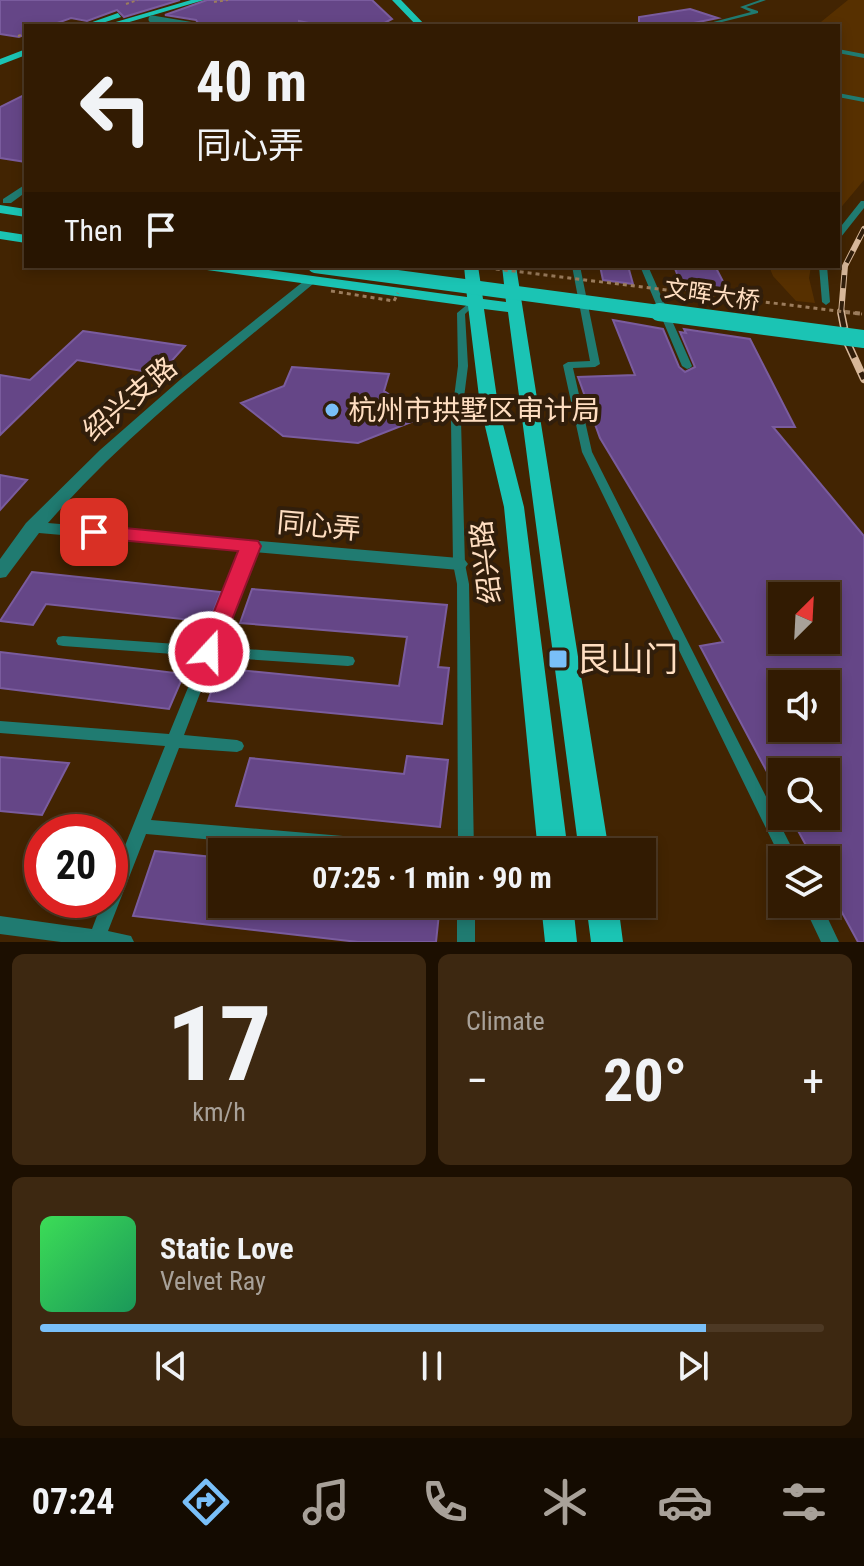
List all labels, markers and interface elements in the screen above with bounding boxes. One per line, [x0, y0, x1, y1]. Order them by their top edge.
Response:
text: 40 m [196, 49, 307, 115]
icon: left [64, 56, 168, 160]
text: 同心弄 [196, 125, 304, 167]
icon: arrive [139, 208, 183, 252]
text: Then [64, 213, 123, 248]
street label: 文晖大桥 [663, 274, 761, 316]
street label: 绍兴支路 [76, 350, 184, 448]
place label: 杭州市拱墅区审计局 [348, 394, 600, 427]
marker: 杭州市拱墅区审计局 [323, 401, 341, 419]
pin [60, 498, 128, 566]
street label: 同心弄 [276, 506, 362, 546]
icon: arrive [72, 510, 116, 554]
street label: 绍兴路 [465, 518, 507, 606]
north arrow [768, 582, 840, 654]
map controls [768, 582, 840, 918]
position arrow [167, 610, 251, 694]
place label: 艮山门 [576, 639, 678, 679]
marker: 艮山门 [547, 648, 569, 670]
button: sound [768, 670, 840, 742]
button: search [768, 758, 840, 830]
speed limit sign: 20 [24, 814, 128, 918]
button: layers [768, 846, 840, 918]
text: 07:25 · 1 min · 90 m [312, 860, 552, 895]
text: 17 [166, 984, 272, 1105]
text: Climate [466, 1006, 545, 1036]
text: 20° [603, 1045, 687, 1116]
text: − [466, 1055, 488, 1107]
text: + [802, 1055, 824, 1107]
text: km/h [192, 1097, 246, 1127]
text: Static Love [160, 1231, 294, 1266]
text: Velvet Ray [160, 1266, 266, 1296]
icon: previous [149, 1344, 193, 1388]
icon: pause [410, 1344, 454, 1388]
icon: next [671, 1344, 715, 1388]
icon: directions [178, 1474, 234, 1530]
icon: music [298, 1474, 354, 1530]
icon: phone [417, 1474, 473, 1530]
icon: climate [537, 1474, 593, 1530]
icon: car [657, 1474, 713, 1530]
icon: filters [776, 1474, 832, 1530]
text: 07:24 [32, 1481, 114, 1523]

